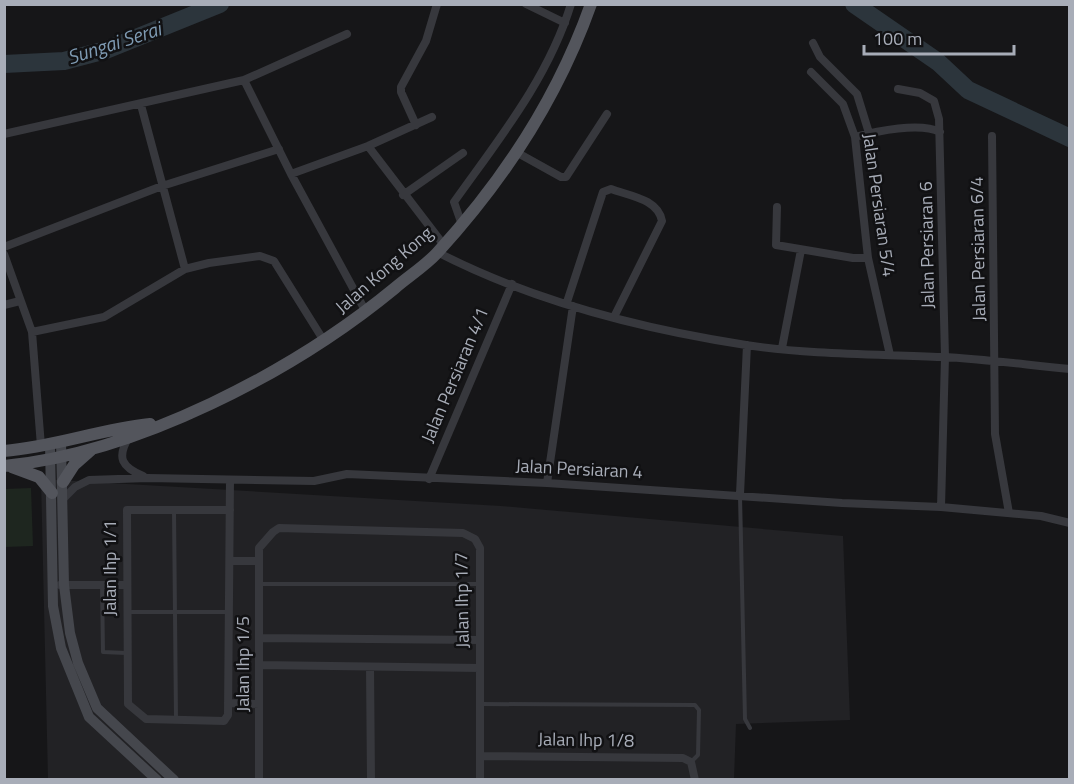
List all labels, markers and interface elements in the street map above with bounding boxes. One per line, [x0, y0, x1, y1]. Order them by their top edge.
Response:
water label: Sungai Serai [63, 12, 168, 72]
scale bar [864, 18, 1014, 56]
text: 100 m [873, 25, 922, 52]
street label: Jalan Persiaran 5/4 [856, 131, 903, 278]
street label: Jalan Persiaran 6/4 [963, 176, 992, 322]
street label: Jalan Persiaran 6 [912, 181, 941, 309]
street label: Jalan Kong Kong [329, 219, 438, 320]
street label: Jalan Persiaran 4/1 [414, 303, 495, 447]
street label: Jalan Persiaran 4 [515, 452, 643, 485]
street label: Jalan Ihp 1/1 [96, 520, 123, 616]
street label: Jalan Ihp 1/7 [447, 552, 476, 648]
street label: Jalan Ihp 1/5 [229, 616, 256, 712]
street label: Jalan Ihp 1/8 [538, 725, 634, 754]

